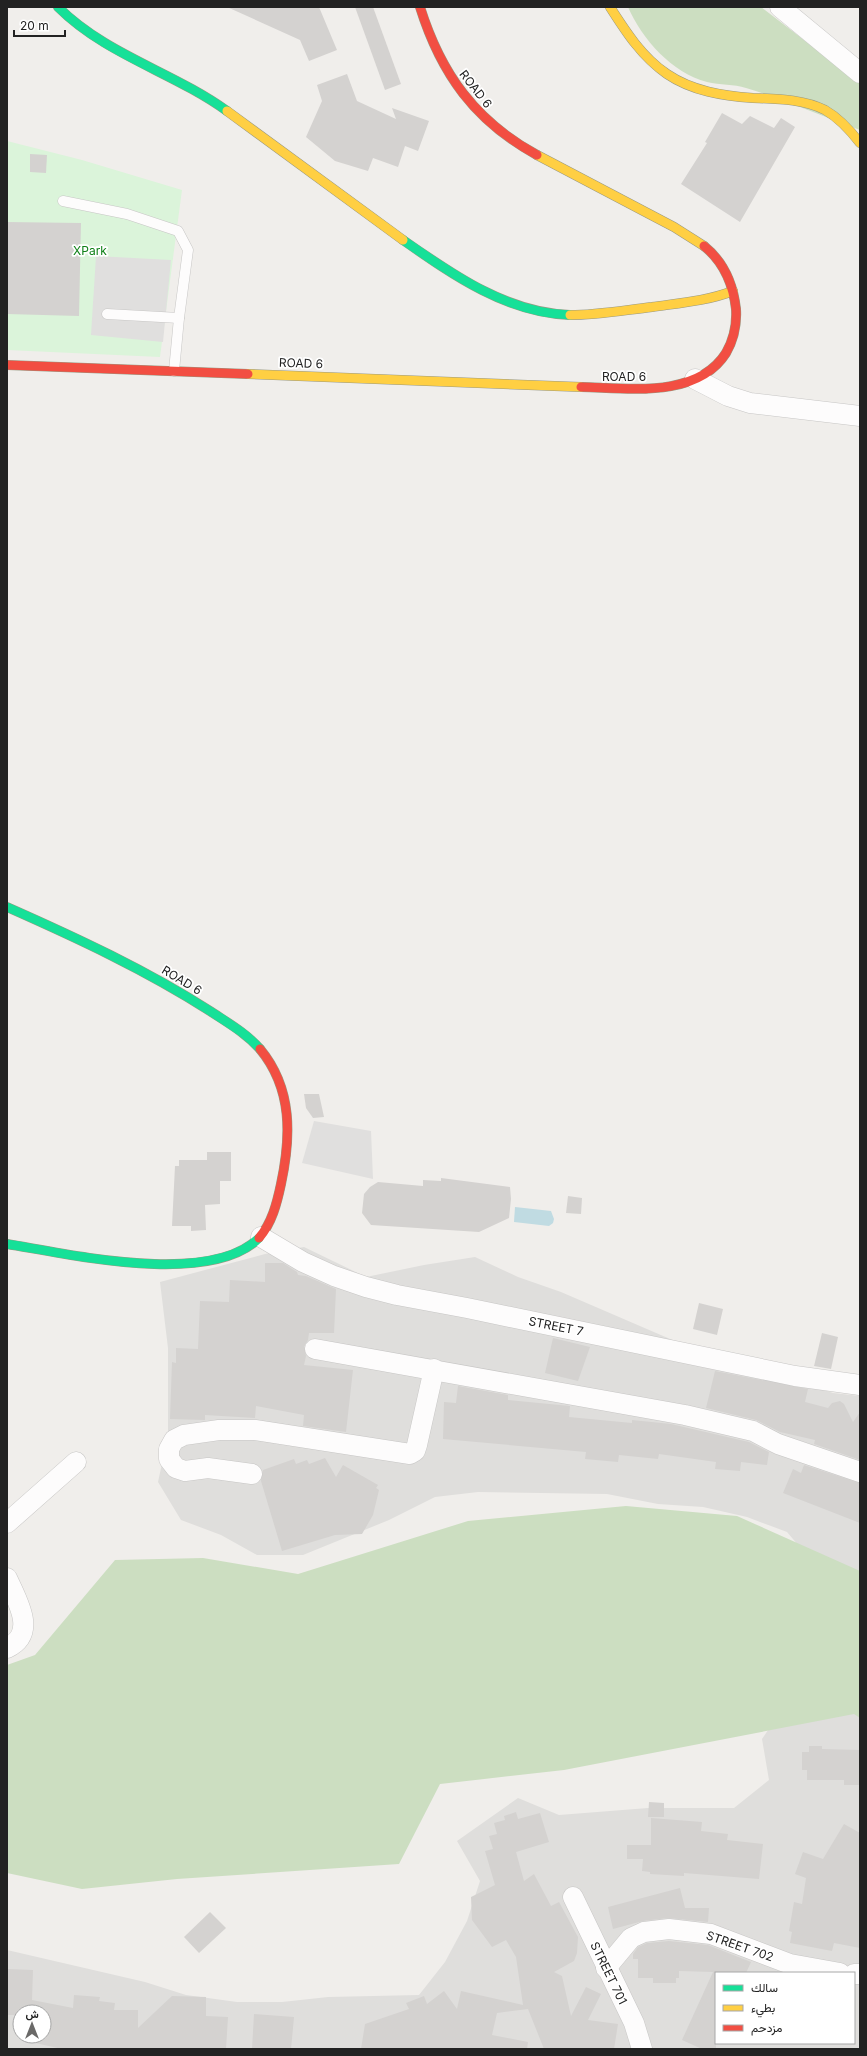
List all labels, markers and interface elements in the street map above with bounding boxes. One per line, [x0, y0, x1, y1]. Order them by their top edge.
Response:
scale bar [14, 12, 65, 38]
text: 20 m [20, 18, 49, 33]
street label: ROAD 6 [456, 67, 496, 111]
park label: XPark [73, 243, 107, 258]
street label: ROAD 6 [279, 355, 323, 371]
street label: ROAD 6 [602, 369, 646, 384]
street label: ROAD 6 [159, 962, 205, 998]
street label: STREET 7 [527, 1313, 585, 1339]
street label: STREET 702 [704, 1927, 776, 1965]
street label: STREET 701 [587, 1939, 631, 2007]
legend [715, 1972, 855, 2044]
text: سالك [751, 1980, 778, 1995]
text: بطيء [751, 2000, 775, 2018]
north arrow [12, 2004, 52, 2044]
text: ش [25, 2007, 39, 2021]
text: مزدحم [751, 2020, 782, 2036]

